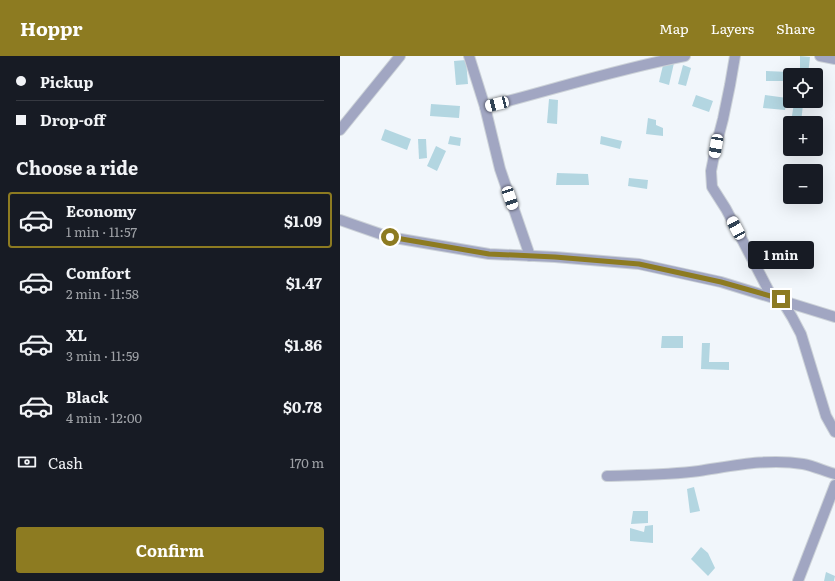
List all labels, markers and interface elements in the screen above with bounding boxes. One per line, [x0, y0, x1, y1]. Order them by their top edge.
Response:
text: Hoppr [20, 14, 83, 42]
text: Map [659, 18, 689, 38]
text: Layers [711, 18, 754, 38]
text: Share [776, 18, 815, 38]
map controls [783, 68, 823, 204]
button: locate [783, 68, 823, 108]
text: Pickup [40, 70, 93, 93]
car [484, 95, 510, 113]
text: Drop-off [40, 108, 105, 131]
button: + [783, 116, 823, 156]
car [708, 133, 724, 159]
text: Choose a ride [16, 154, 138, 181]
button: − [783, 164, 823, 204]
car [500, 185, 520, 211]
text: Economy [66, 199, 136, 222]
icon: car [18, 202, 54, 238]
text: $1.09 [284, 209, 322, 232]
car [725, 215, 747, 241]
text: 1 min · 11:57 [66, 222, 137, 241]
route start [381, 228, 399, 246]
callout: 1 min [748, 241, 814, 269]
text: 1 min [764, 245, 798, 264]
text: Comfort [66, 261, 131, 284]
icon: car [18, 264, 54, 300]
text: $1.47 [286, 271, 322, 294]
text: 2 min · 11:58 [66, 284, 139, 303]
route end [772, 290, 790, 308]
text: XL [66, 323, 87, 346]
icon: car [18, 326, 54, 362]
text: $1.86 [284, 333, 322, 356]
text: 3 min · 11:59 [66, 346, 139, 365]
text: Black [66, 385, 109, 408]
icon: car [18, 388, 54, 424]
text: $0.78 [283, 395, 322, 418]
text: 4 min · 12:00 [66, 408, 142, 427]
icon: cash [16, 451, 38, 473]
text: Cash [48, 451, 83, 474]
text: 170 m [290, 453, 324, 472]
button: Confirm [16, 527, 324, 573]

